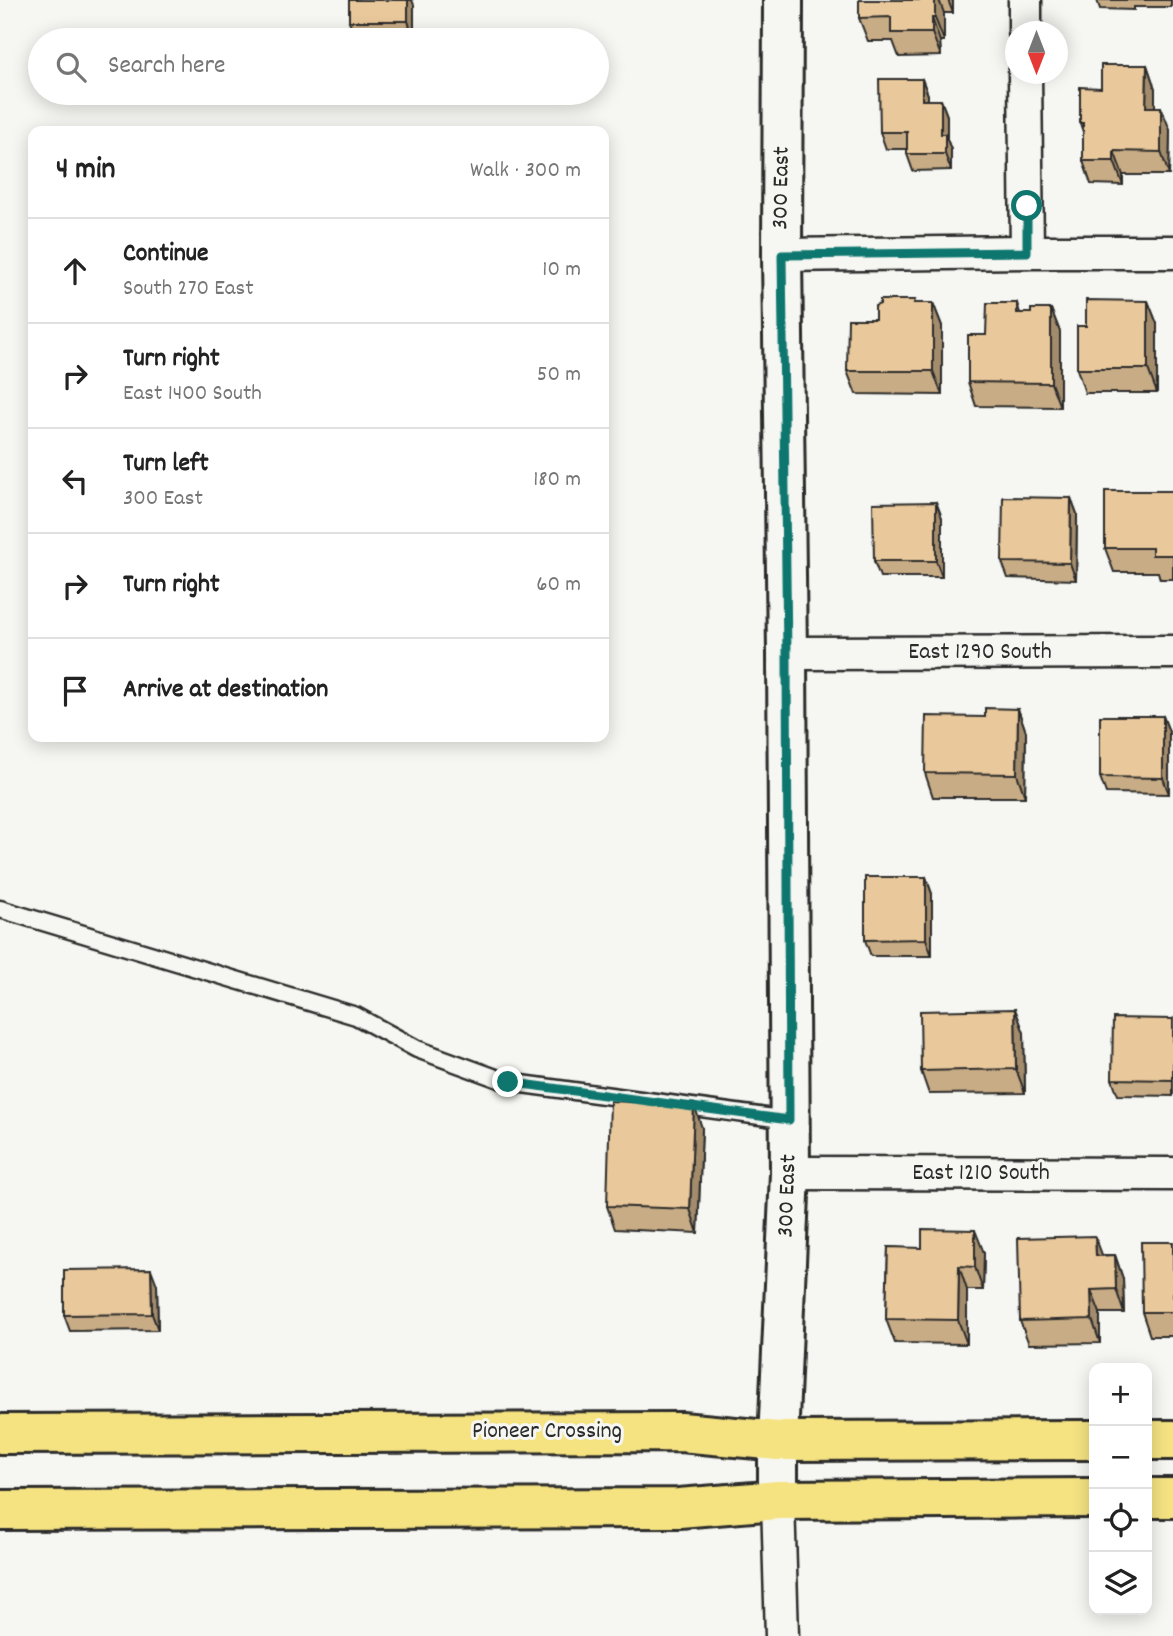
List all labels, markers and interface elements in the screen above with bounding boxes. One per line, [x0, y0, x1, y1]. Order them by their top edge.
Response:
north arrow [1005, 21, 1068, 84]
search box [28, 28, 609, 105]
icon: search [52, 48, 90, 86]
text: Search here [108, 48, 226, 85]
street label: 300 East [764, 146, 800, 230]
text: 4 min [56, 150, 115, 193]
text: Walk · 300 m [470, 155, 581, 188]
route start [1011, 190, 1042, 221]
text: Continue [123, 236, 208, 273]
icon: ahead [56, 252, 94, 290]
text: 10 m [542, 254, 581, 287]
text: South 270 East [123, 273, 254, 306]
text: Turn right [123, 341, 220, 378]
icon: right [56, 357, 94, 395]
text: 50 m [537, 359, 581, 392]
text: East 1400 South [123, 378, 262, 411]
text: Turn left [123, 446, 209, 483]
icon: left [56, 462, 94, 500]
text: 180 m [533, 464, 581, 497]
text: 300 East [123, 483, 203, 516]
icon: right [56, 567, 94, 605]
text: Turn right [123, 567, 220, 604]
text: 60 m [536, 569, 581, 602]
street label: East 1290 South [908, 636, 1052, 670]
icon: arrive [56, 672, 94, 710]
text: Arrive at destination [123, 672, 328, 709]
route end [492, 1066, 523, 1097]
street label: 300 East [770, 1154, 806, 1238]
street label: East 1210 South [912, 1157, 1050, 1191]
map controls [1089, 1363, 1152, 1615]
button: + [1089, 1363, 1152, 1426]
street label: Pioneer Crossing [472, 1415, 622, 1449]
button: − [1089, 1426, 1152, 1489]
button: locate [1089, 1489, 1152, 1552]
button: layers [1089, 1552, 1152, 1615]

